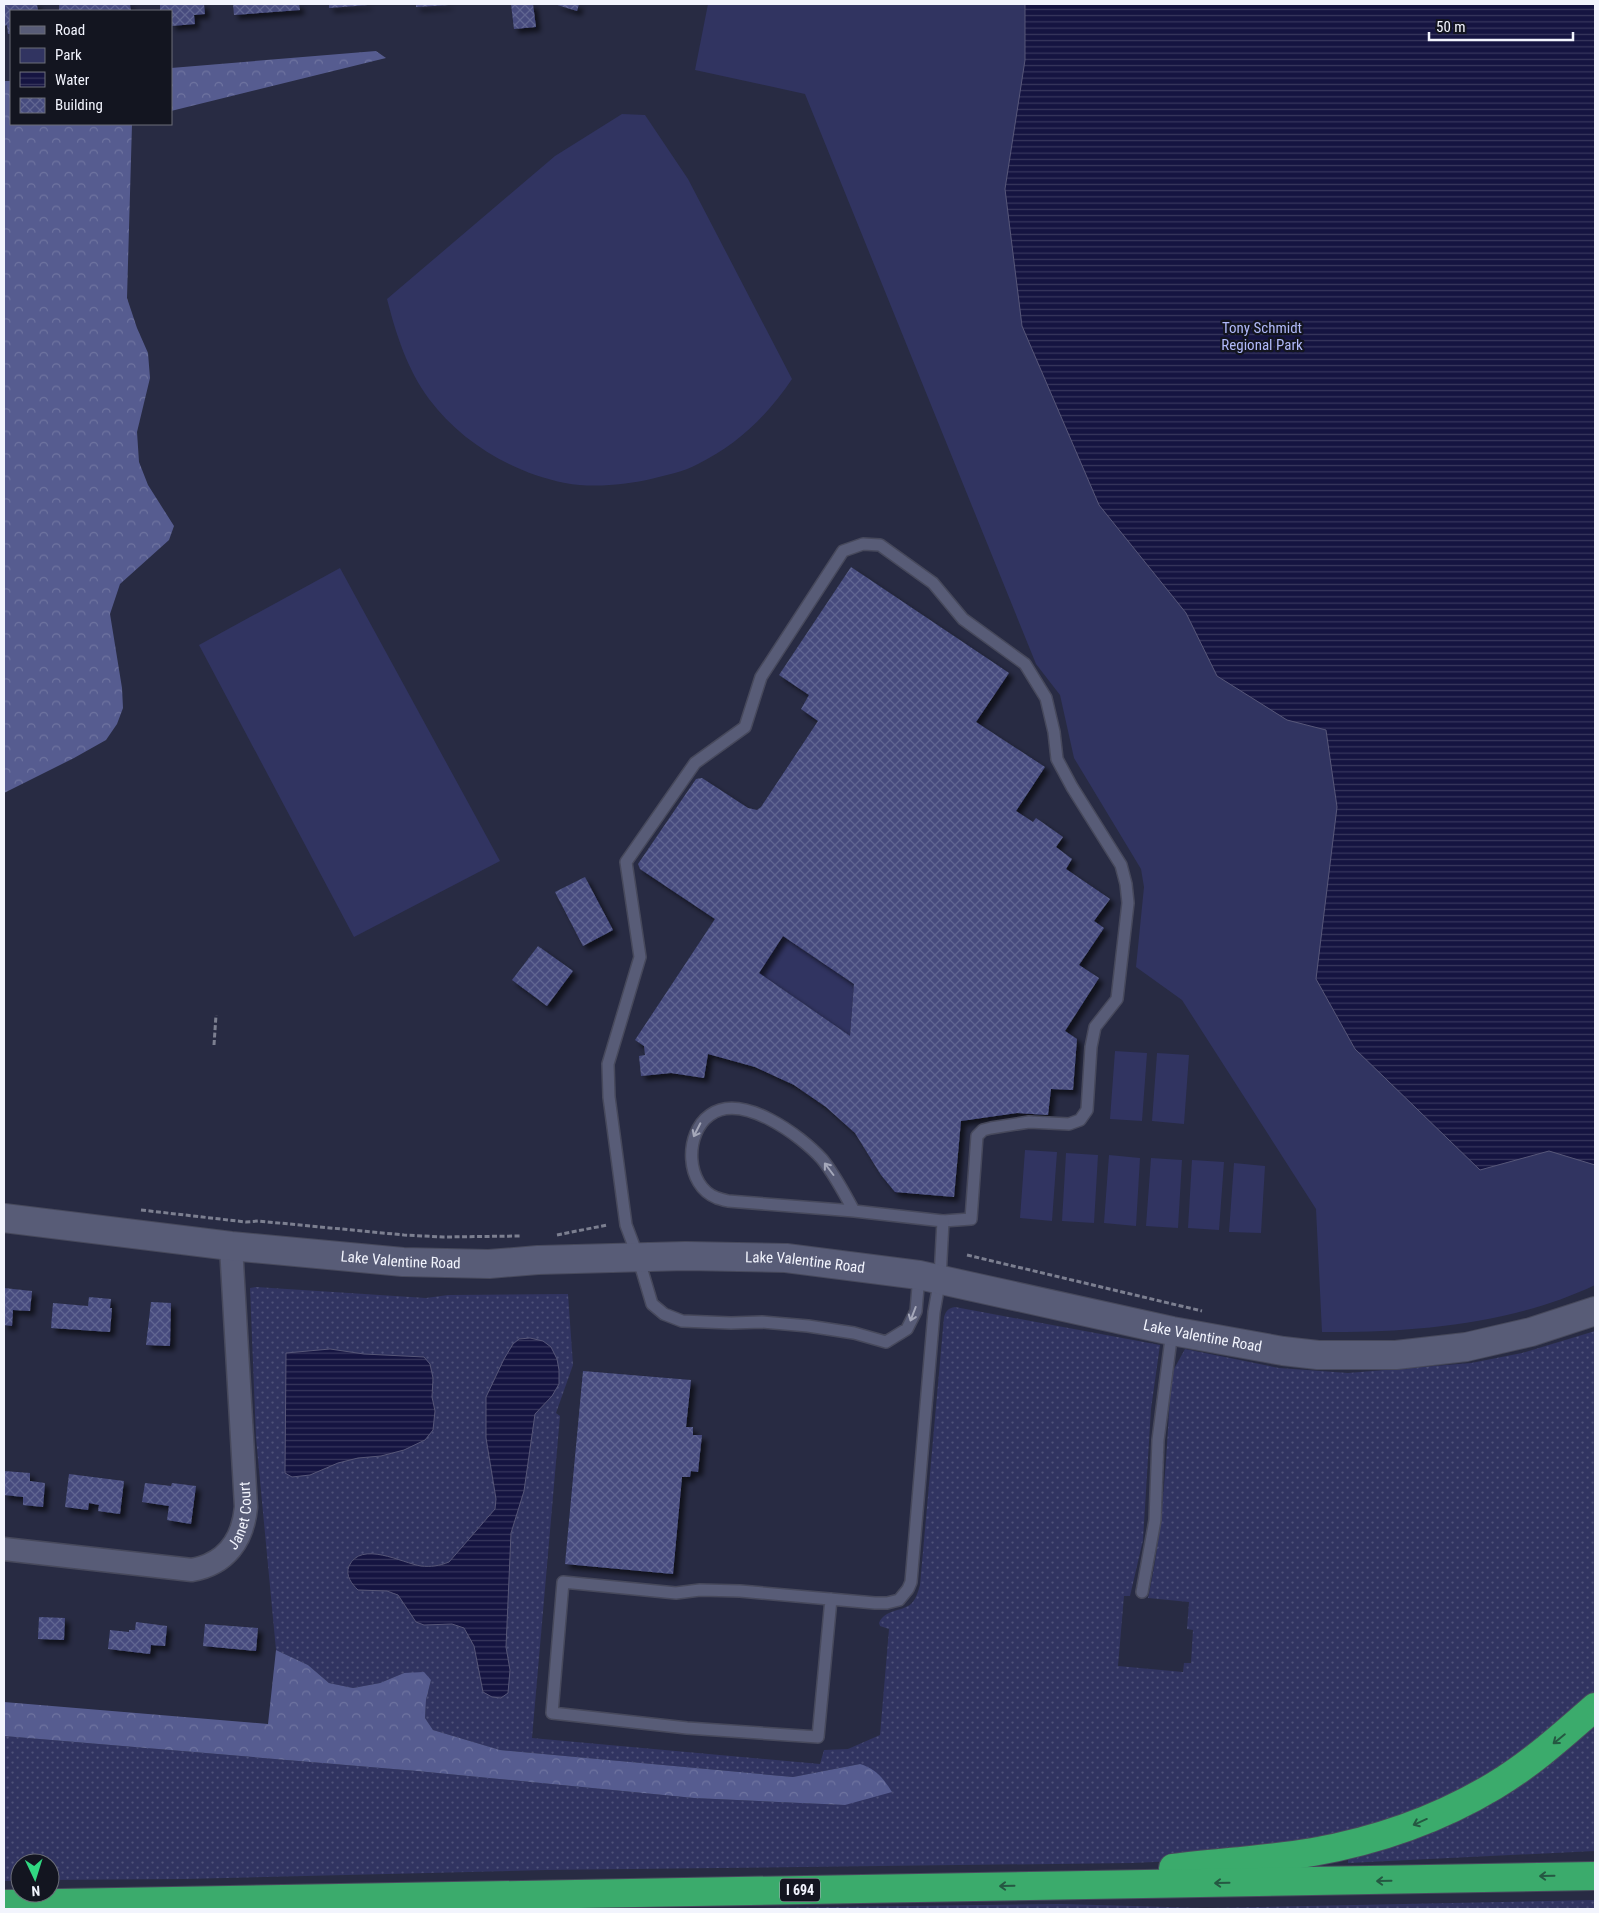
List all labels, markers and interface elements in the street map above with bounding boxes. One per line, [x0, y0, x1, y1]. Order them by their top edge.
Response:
legend [10, 10, 172, 125]
scale bar [1429, 10, 1573, 42]
text: 50 m [1436, 18, 1466, 36]
text: Road [55, 21, 85, 39]
text: Park [55, 46, 82, 64]
text: Water [55, 71, 90, 89]
text: Building [55, 96, 103, 114]
park label: Tony Schmidt Regional Park [1221, 319, 1303, 354]
one-way arrow [692, 1123, 702, 1138]
one-way arrow [824, 1162, 834, 1176]
street label: Lake Valentine Road [340, 1247, 461, 1272]
street label: Lake Valentine Road [745, 1248, 866, 1277]
one-way arrow [908, 1306, 917, 1321]
street label: Lake Valentine Road [1142, 1316, 1263, 1356]
street label: Janet Court [224, 1481, 255, 1553]
one-way arrow [1553, 1733, 1566, 1744]
one-way arrow [1413, 1817, 1428, 1827]
north arrow [10, 1853, 60, 1903]
one-way arrow [1539, 1871, 1555, 1881]
one-way arrow [1376, 1876, 1392, 1886]
road number: I 694 [780, 1878, 820, 1902]
one-way arrow [1214, 1878, 1230, 1887]
one-way arrow [999, 1882, 1015, 1891]
text: N [31, 1883, 41, 1899]

